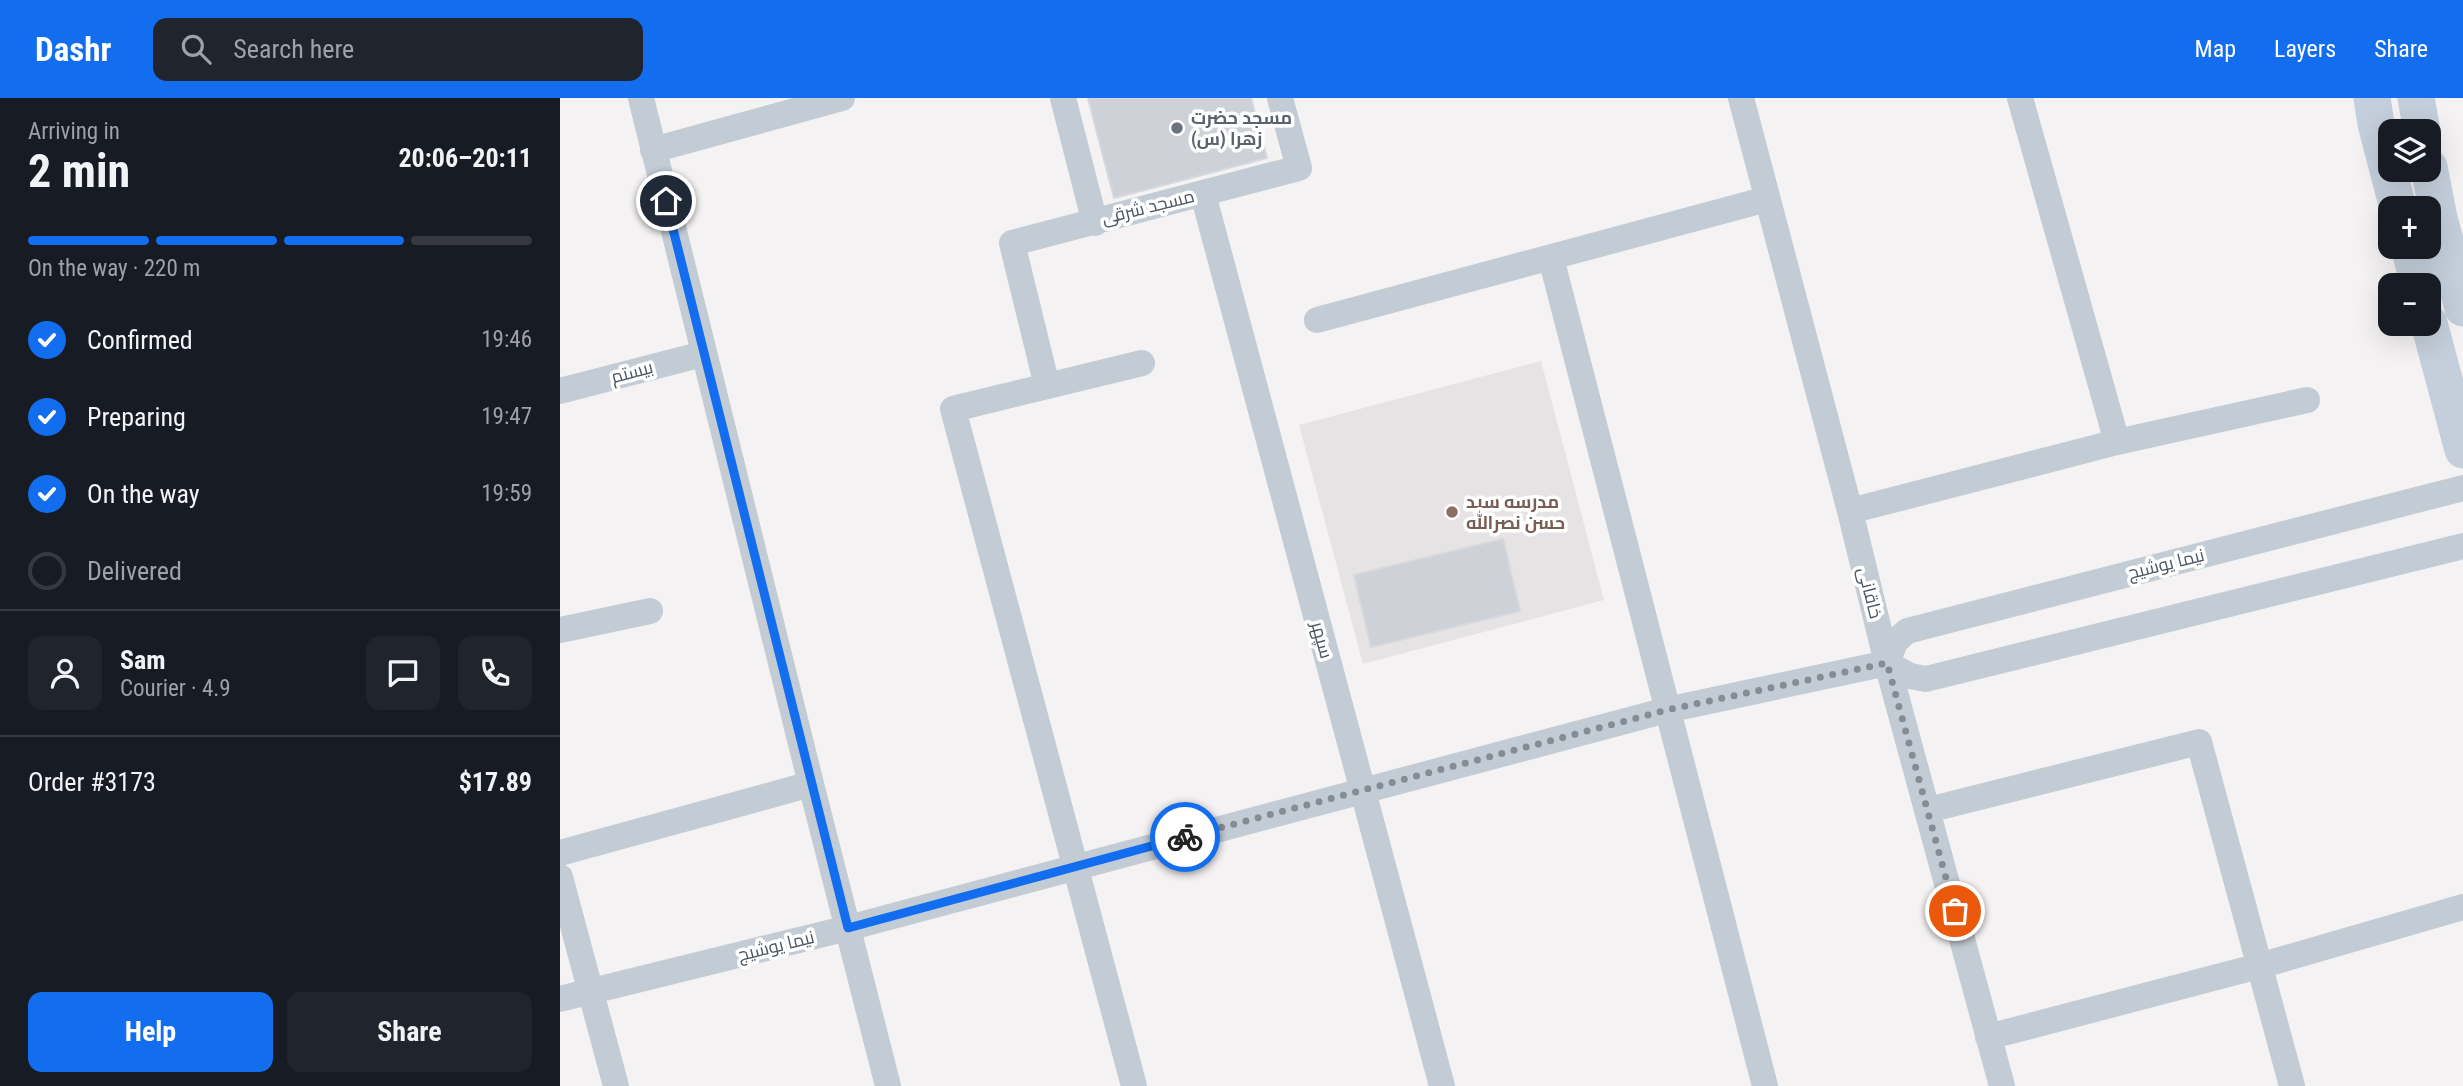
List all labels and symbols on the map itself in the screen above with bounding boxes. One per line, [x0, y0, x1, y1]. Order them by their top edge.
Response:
place label: مسجد حضرت زهرا (س) [1191, 107, 1292, 150]
marker: مسجد حضرت زهرا (س) [1169, 120, 1185, 136]
pin [636, 171, 696, 231]
street label: مسجد شرقی [1099, 185, 1197, 229]
street label: بیستم [609, 356, 656, 389]
place label: مدرسه سید حسن نصرالله [1466, 491, 1565, 534]
marker: مدرسه سید حسن نصرالله [1444, 504, 1460, 520]
street label: نیما یوشیج [2125, 544, 2207, 585]
street label: خاقانی [1853, 565, 1887, 621]
street label: سپهر [1306, 618, 1337, 661]
courier [1150, 802, 1220, 872]
pin [1925, 881, 1985, 941]
street label: نیما یوشیج [735, 926, 817, 967]

